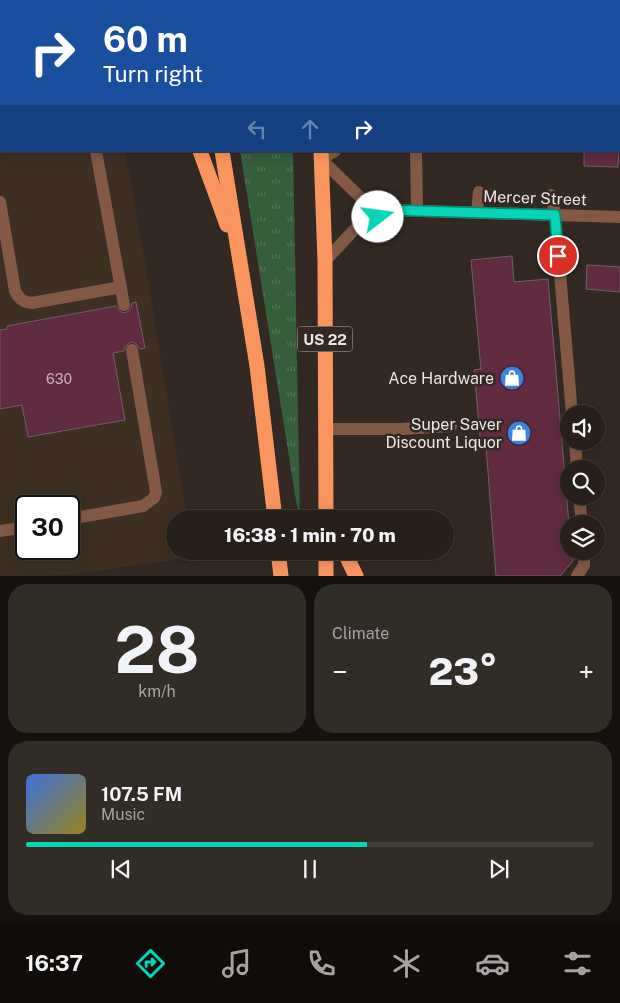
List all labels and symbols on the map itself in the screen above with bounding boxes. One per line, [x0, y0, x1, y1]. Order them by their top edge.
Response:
street label: Mercer Street [483, 187, 587, 209]
position arrow [351, 190, 403, 242]
pin [537, 235, 579, 277]
road number: US 22 [298, 326, 352, 352]
shop icon: Ace Hardware [499, 365, 525, 391]
place label: Ace Hardware [388, 369, 494, 388]
house number: 630 [46, 371, 72, 387]
place label: Super Saver Discount Liquor [385, 415, 502, 452]
shop icon: Super Saver Discount Liquor [506, 420, 532, 446]
speed limit sign: 30 [15, 495, 80, 560]

